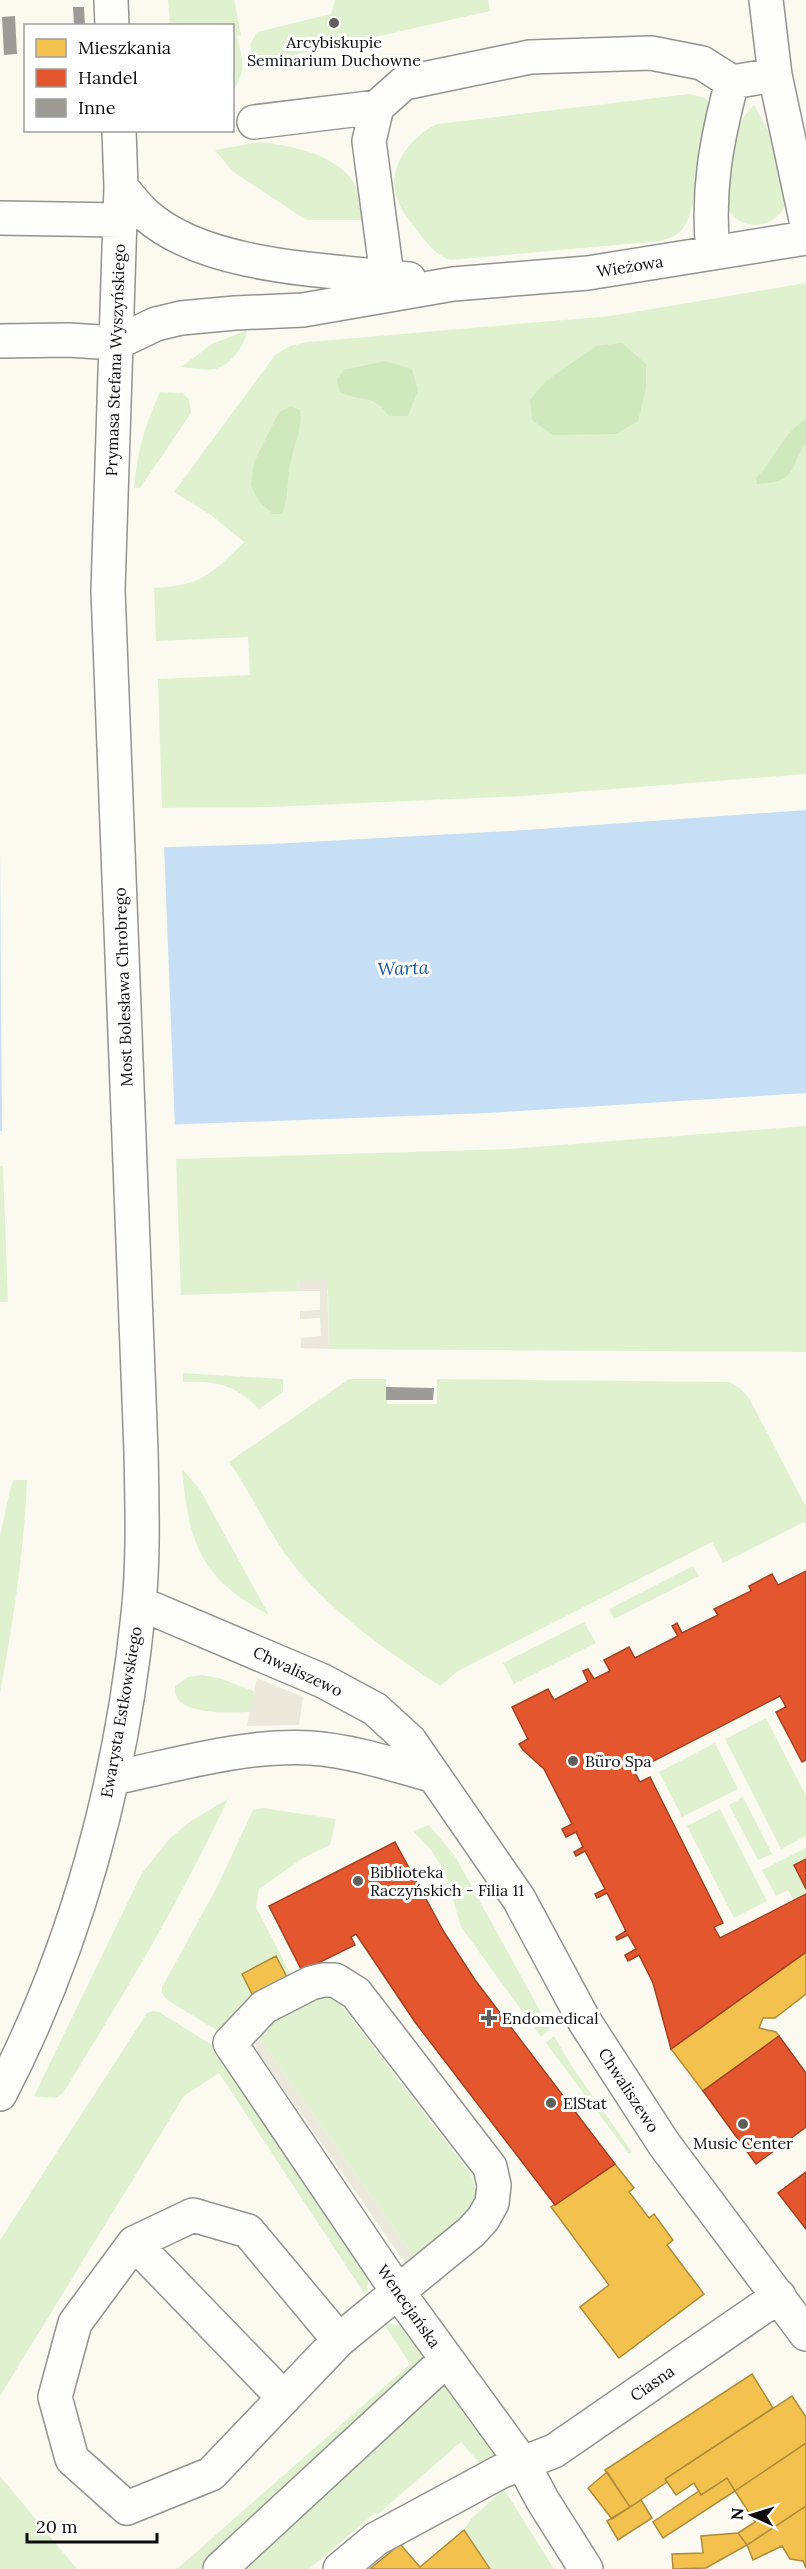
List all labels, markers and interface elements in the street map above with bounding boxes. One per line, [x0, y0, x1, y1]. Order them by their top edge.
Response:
marker: Arcybiskupie Seminarium Duchowne [327, 16, 341, 30]
legend [24, 24, 234, 132]
place label: Arcybiskupie Seminarium Duchowne [247, 32, 421, 70]
text: Mieszkania [78, 36, 171, 59]
text: Handel [78, 66, 138, 89]
text: Inne [78, 96, 116, 119]
street label: Prymasa Stefana Wyszyńskiego [101, 243, 129, 477]
street label: Wieżowa [595, 251, 665, 281]
street label: Most Bolesława Chrobrego [110, 887, 136, 1087]
water label: Warta [377, 956, 429, 980]
street label: Ewarysta Estkowskiego [96, 1625, 146, 1799]
street label: Chwaliszewo [250, 1642, 346, 1700]
place label: Büro Spa [585, 1751, 652, 1771]
marker: Büro Spa [566, 1754, 580, 1768]
place label: Biblioteka Raczyńskich - Filia 11 [370, 1862, 524, 1900]
marker: Biblioteka Raczyńskich - Filia 11 [351, 1874, 365, 1888]
place label: Endomedical [502, 2008, 599, 2028]
marker: Endomedical [480, 2009, 498, 2027]
street label: Chwaliszewo [594, 2044, 664, 2136]
place label: ElStat [563, 2093, 608, 2113]
marker: ElStat [544, 2096, 558, 2110]
marker: Music Center [736, 2117, 750, 2131]
place label: Music Center [693, 2133, 793, 2153]
street label: Wenecjańska [373, 2260, 445, 2352]
street label: Ciasna [626, 2361, 678, 2405]
north arrow [722, 2485, 782, 2545]
scale bar [27, 2506, 158, 2544]
text: N [727, 2507, 747, 2521]
text: 20 m [36, 2515, 78, 2538]

